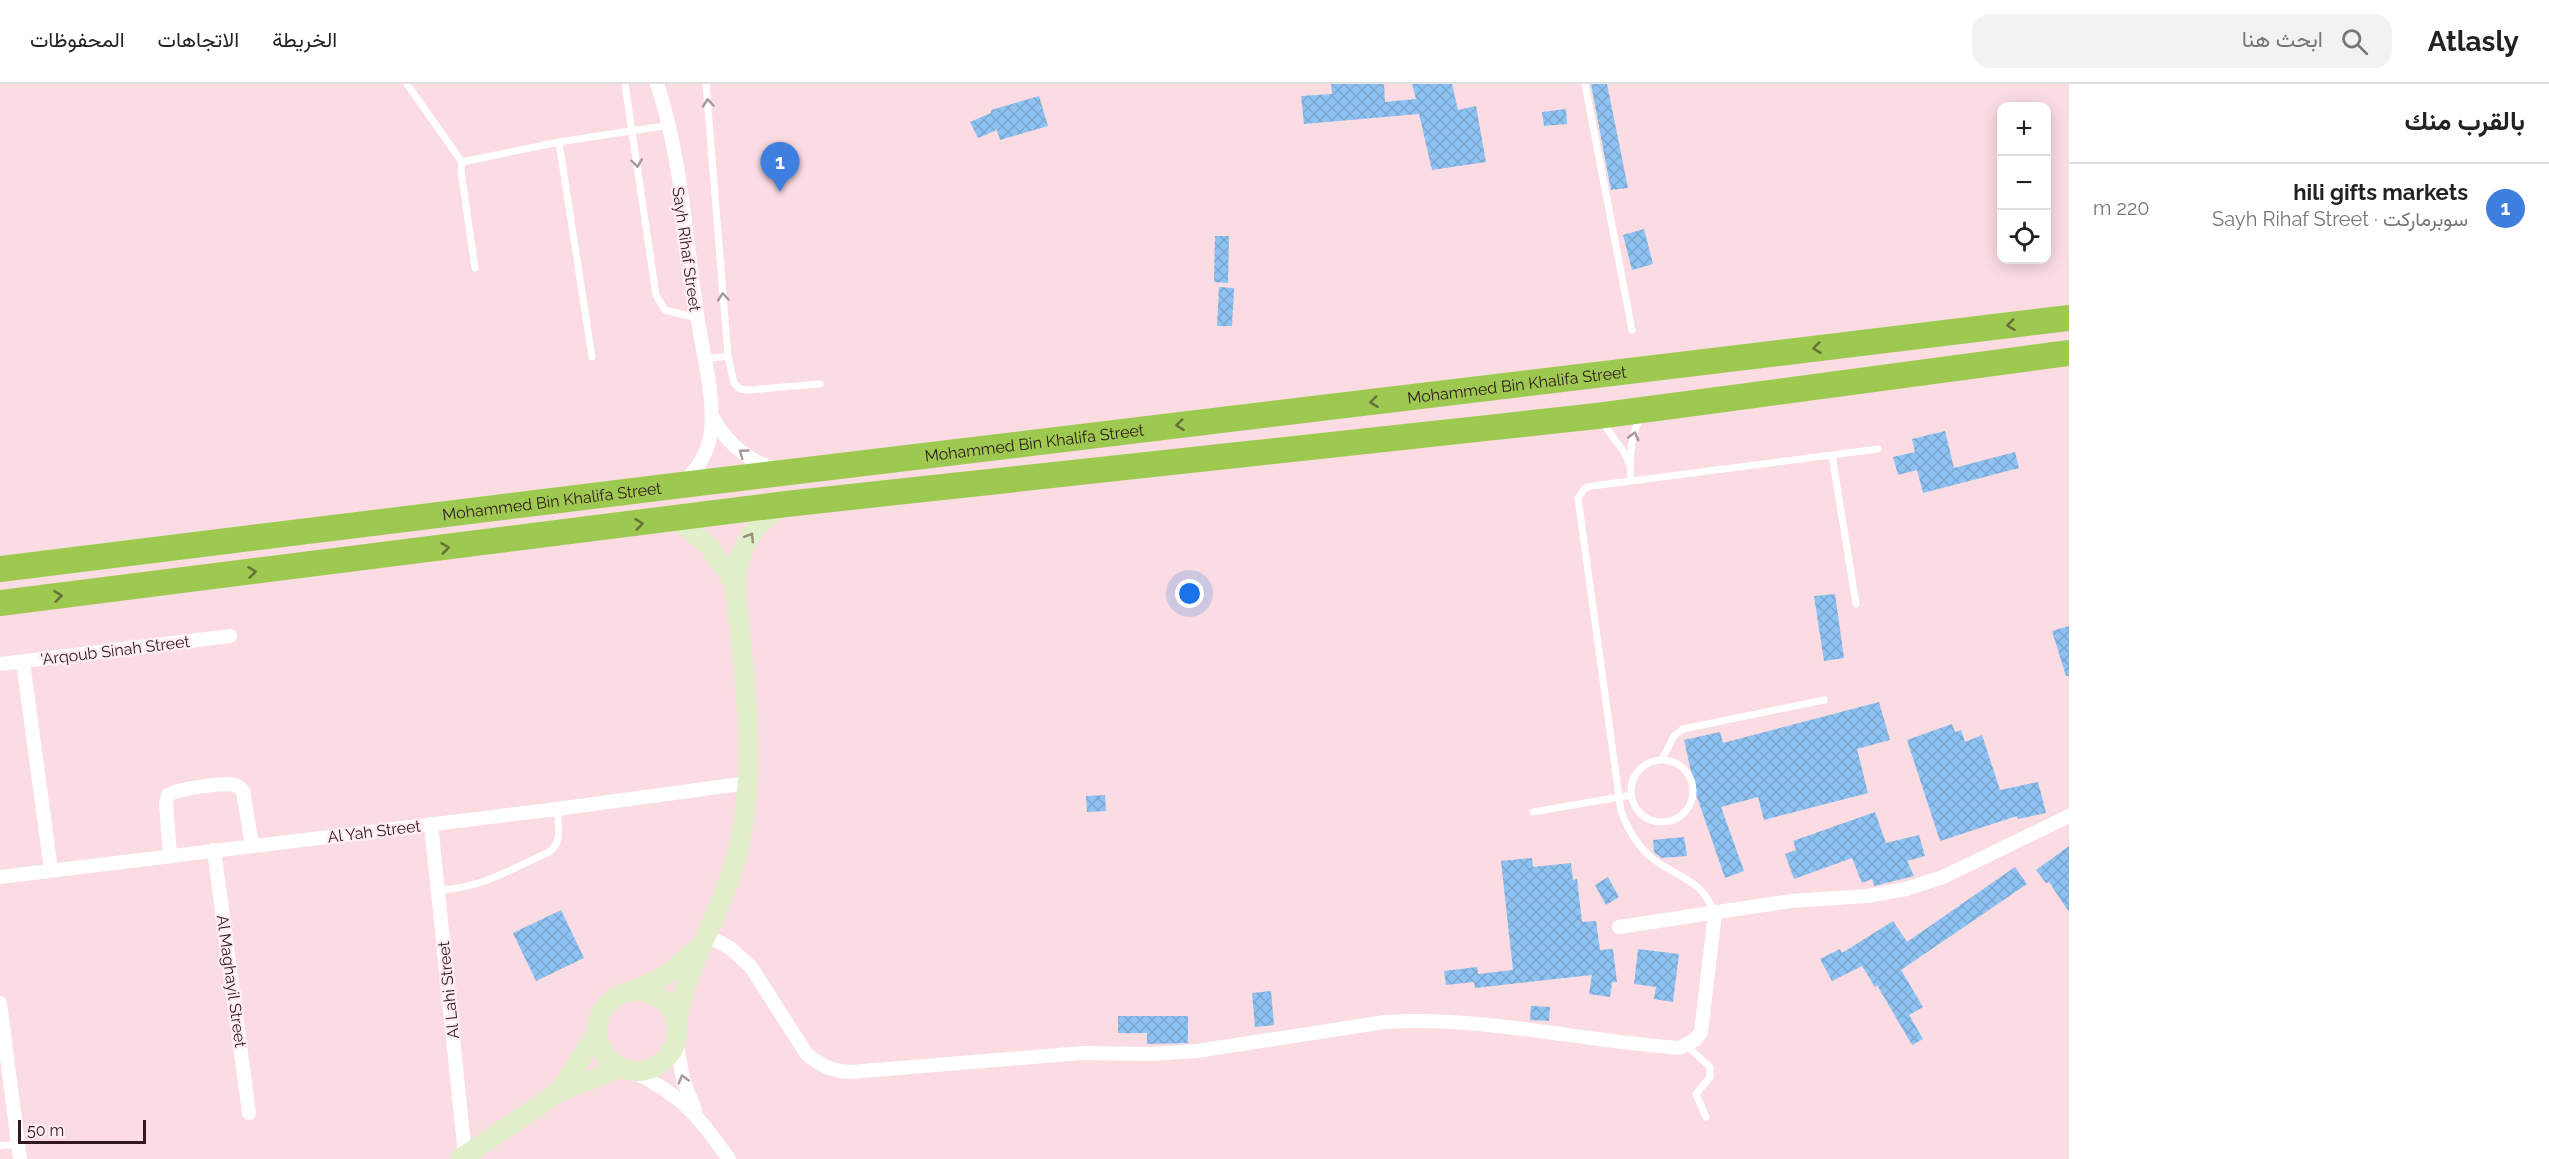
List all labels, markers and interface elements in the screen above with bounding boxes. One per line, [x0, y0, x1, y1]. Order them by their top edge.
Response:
search box [1972, 14, 2392, 68]
icon: search [2338, 25, 2371, 58]
text: Atlasly [2428, 25, 2519, 58]
text: ابحث هنا [2242, 26, 2323, 52]
text: المحفوظات [30, 27, 125, 52]
text: الاتجاهات [158, 27, 239, 52]
text: الخريطة [272, 27, 337, 52]
one-way arrow [702, 98, 715, 108]
map controls [1997, 102, 2051, 264]
button: + [1997, 102, 2051, 156]
text: بالقرب منك [2405, 106, 2525, 136]
pin: 1 [760, 142, 800, 192]
button: − [1997, 156, 2051, 210]
one-way arrow [631, 158, 643, 167]
text: hili gifts markets [2293, 179, 2468, 205]
street label: Sayh Rihaf Street [668, 186, 705, 313]
text: 220 m [2093, 196, 2150, 220]
text: 1 [2501, 196, 2510, 220]
text: سوبرماركت · Sayh Rihaf Street [2212, 207, 2468, 231]
button: locate [1997, 210, 2051, 264]
one-way arrow [717, 293, 730, 302]
one-way arrow [2006, 318, 2015, 331]
one-way arrow [1813, 342, 1822, 354]
street label: Mohammed Bin Khalifa Street [1406, 362, 1628, 408]
one-way arrow [1369, 395, 1378, 407]
one-way arrow [1175, 418, 1184, 431]
street label: Mohammed Bin Khalifa Street [924, 420, 1146, 466]
one-way arrow [1627, 431, 1639, 442]
one-way arrow [739, 449, 750, 460]
street label: Mohammed Bin Khalifa Street [441, 479, 663, 524]
one-way arrow [634, 518, 643, 531]
one-way arrow [742, 533, 754, 543]
one-way arrow [441, 542, 450, 554]
one-way arrow [247, 566, 256, 578]
your location [1175, 579, 1204, 608]
one-way arrow [53, 590, 63, 602]
street label: 'Arqoub Sinah Street [39, 632, 191, 669]
street label: Al Yah Street [326, 816, 422, 847]
street label: Al Maghayil Street [213, 914, 250, 1049]
street label: Al Lahi Street [434, 940, 463, 1040]
one-way arrow [678, 1074, 690, 1084]
scale bar [18, 1117, 146, 1144]
text: 50 m [27, 1121, 64, 1140]

